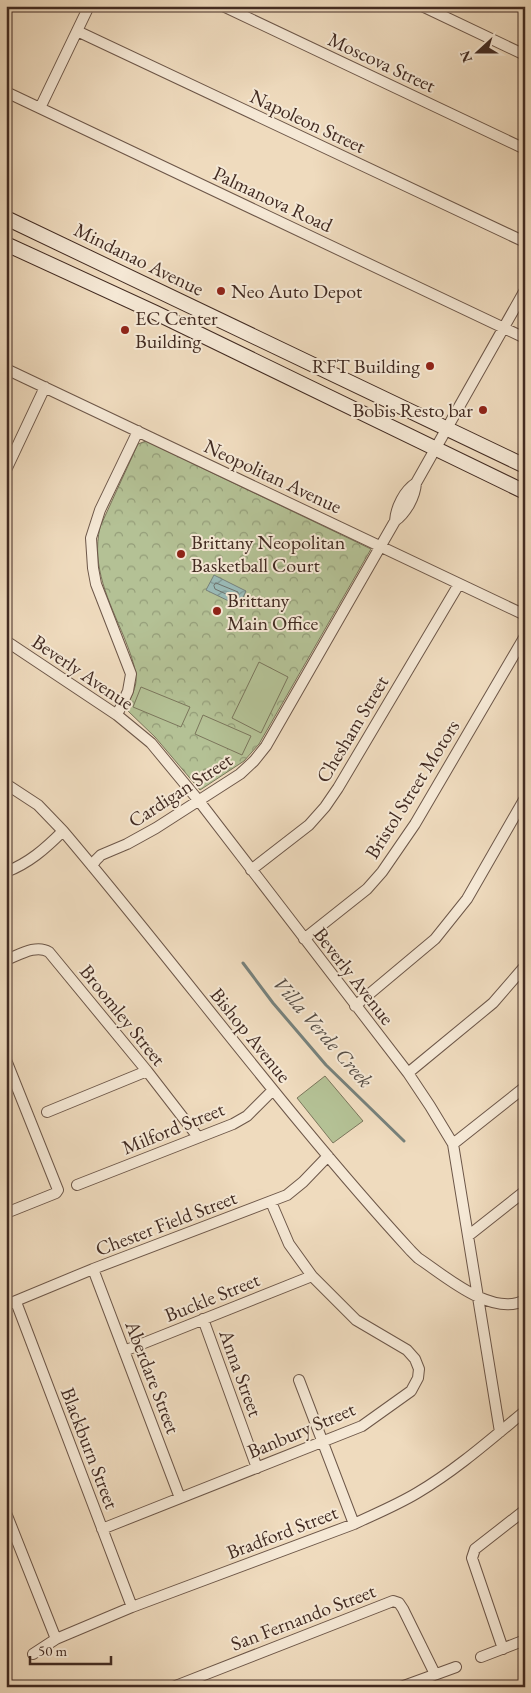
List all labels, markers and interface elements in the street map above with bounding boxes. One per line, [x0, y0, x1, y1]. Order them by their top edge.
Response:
street label: Moscova Street [324, 26, 441, 99]
north arrow [454, 28, 504, 78]
text: N [455, 48, 476, 65]
street label: Napoleon Street [246, 83, 371, 159]
street label: Palmanova Road [209, 160, 338, 238]
street label: Mindanao Avenue [70, 216, 208, 302]
place label: Neo Auto Depot [231, 278, 363, 304]
marker: Neo Auto Depot [215, 285, 227, 297]
place label: EC Center Building [135, 305, 218, 354]
marker: EC Center Building [119, 324, 131, 336]
place label: RFT Building [312, 353, 420, 379]
marker: RFT Building [424, 360, 436, 372]
place label: Bobis Resto bar [352, 397, 473, 423]
marker: Bobis Resto bar [477, 404, 489, 416]
street label: Neopolitan Avenue [200, 433, 346, 519]
place label: Brittany Neopolitan Basketball Court [191, 529, 346, 578]
marker: Brittany Neopolitan Basketball Court [175, 548, 187, 560]
place label: Brittany Main Office [227, 587, 319, 636]
marker: Brittany Main Office [211, 605, 223, 617]
street label: Beverly Avenue [27, 628, 139, 716]
street label: Chesham Street [310, 670, 395, 787]
street label: Bristol Street Motors [359, 715, 465, 863]
street label: Cardigan Street [123, 746, 238, 833]
street label: Beverly Avenue [308, 922, 400, 1030]
street label: Broomley Street [74, 959, 172, 1072]
water label: Villa Verde Creek [267, 970, 380, 1094]
street label: Bishop Avenue [205, 982, 297, 1088]
street label: Milford Street [118, 1095, 229, 1160]
street label: Chester Field Street [92, 1184, 241, 1262]
street label: Buckle Street [161, 1266, 264, 1328]
street label: Aberdare Street [119, 1316, 187, 1438]
street label: Anna Street [213, 1325, 269, 1421]
street label: Blackburn Street [55, 1384, 125, 1513]
street label: Banbury Street [243, 1395, 359, 1464]
street label: Bradford Street [223, 1499, 342, 1565]
street label: San Fernando Street [227, 1577, 380, 1657]
scale bar [30, 1633, 111, 1665]
text: 50 m [38, 1641, 67, 1660]

